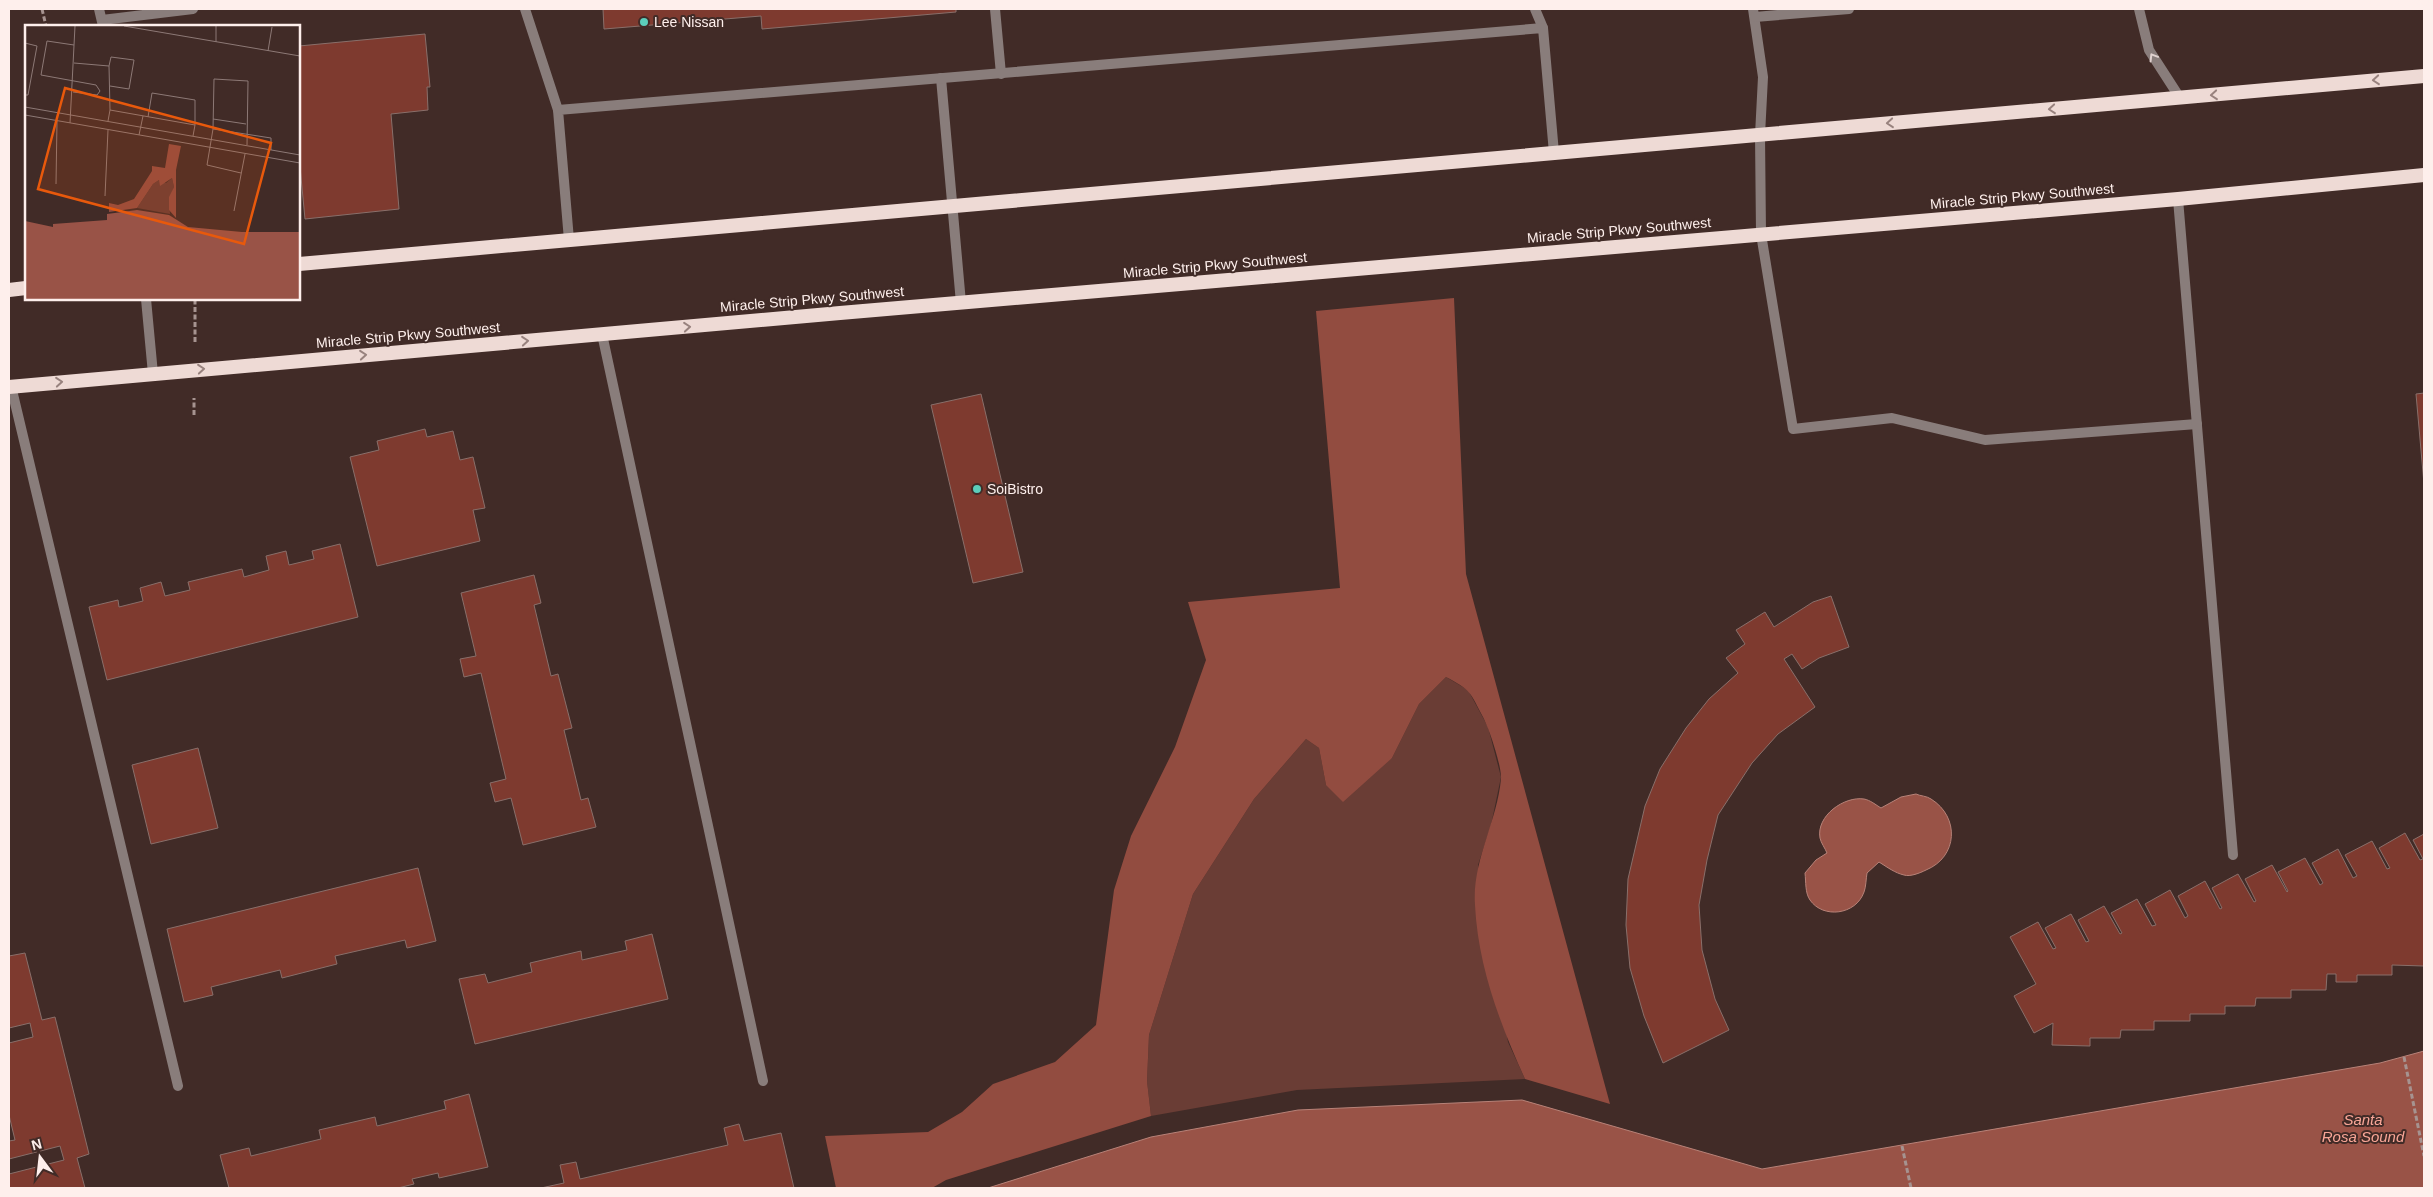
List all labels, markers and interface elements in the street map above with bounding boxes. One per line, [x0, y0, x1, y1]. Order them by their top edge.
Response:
place label: Lee Nissan [654, 14, 724, 30]
marker: Lee Nissan [638, 16, 650, 28]
inset map [25, 25, 300, 300]
one-way arrow [2150, 53, 2160, 62]
one-way arrow [2371, 75, 2379, 86]
one-way arrow [2210, 89, 2218, 100]
one-way arrow [2048, 103, 2056, 114]
one-way arrow [1886, 118, 1894, 129]
street label: Miracle Strip Pkwy Southwest [1929, 180, 2115, 212]
street label: Miracle Strip Pkwy Southwest [1526, 214, 1712, 246]
street label: Miracle Strip Pkwy Southwest [1122, 249, 1308, 281]
street label: Miracle Strip Pkwy Southwest [719, 283, 905, 315]
street label: Miracle Strip Pkwy Southwest [315, 319, 501, 351]
one-way arrow [683, 321, 691, 332]
one-way arrow [521, 335, 529, 346]
one-way arrow [359, 350, 367, 361]
one-way arrow [197, 364, 205, 375]
one-way arrow [56, 377, 64, 388]
place label: SoiBistro [987, 481, 1043, 497]
marker: SoiBistro [971, 483, 983, 495]
water label: Santa Rosa Sound [2322, 1111, 2405, 1145]
north arrow [15, 1132, 65, 1182]
text: N [30, 1135, 44, 1153]

